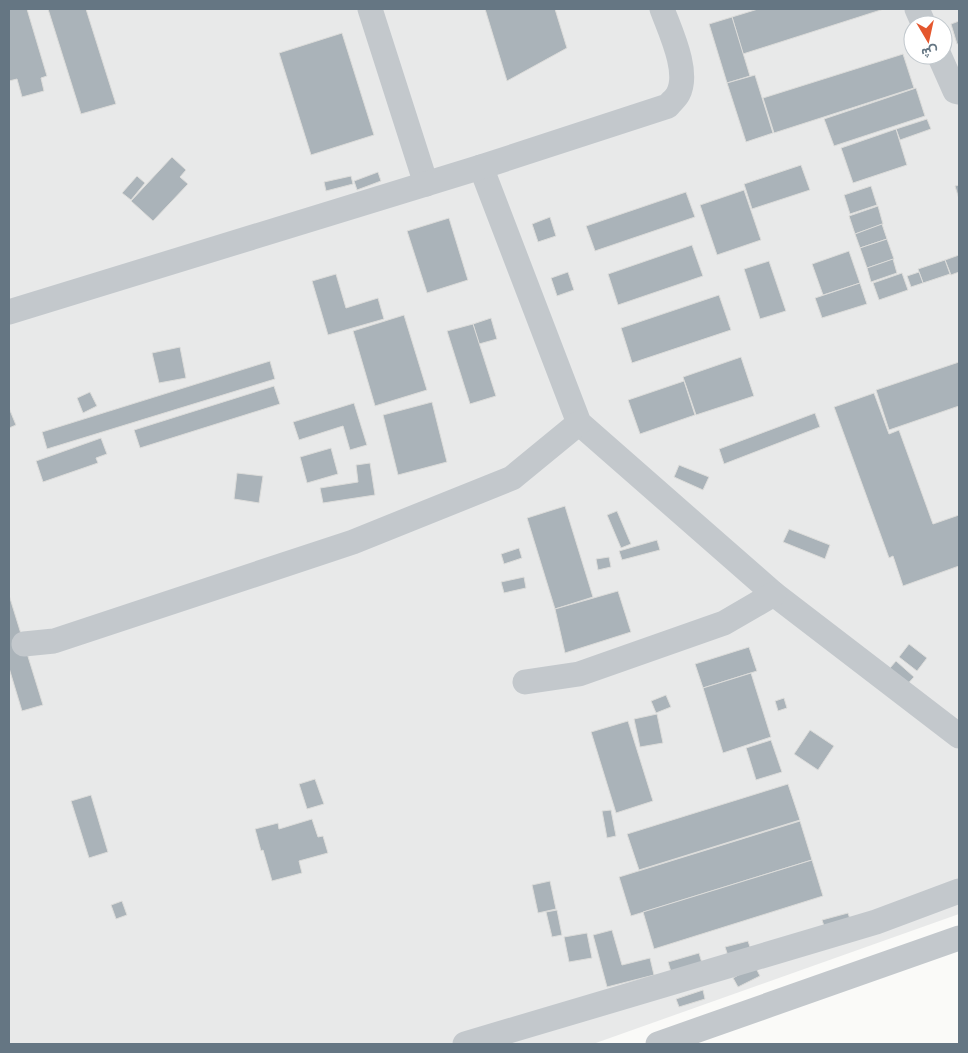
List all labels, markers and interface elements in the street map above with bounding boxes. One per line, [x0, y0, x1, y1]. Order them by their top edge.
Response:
north arrow [903, 15, 953, 65]
text: ش [920, 43, 940, 62]

